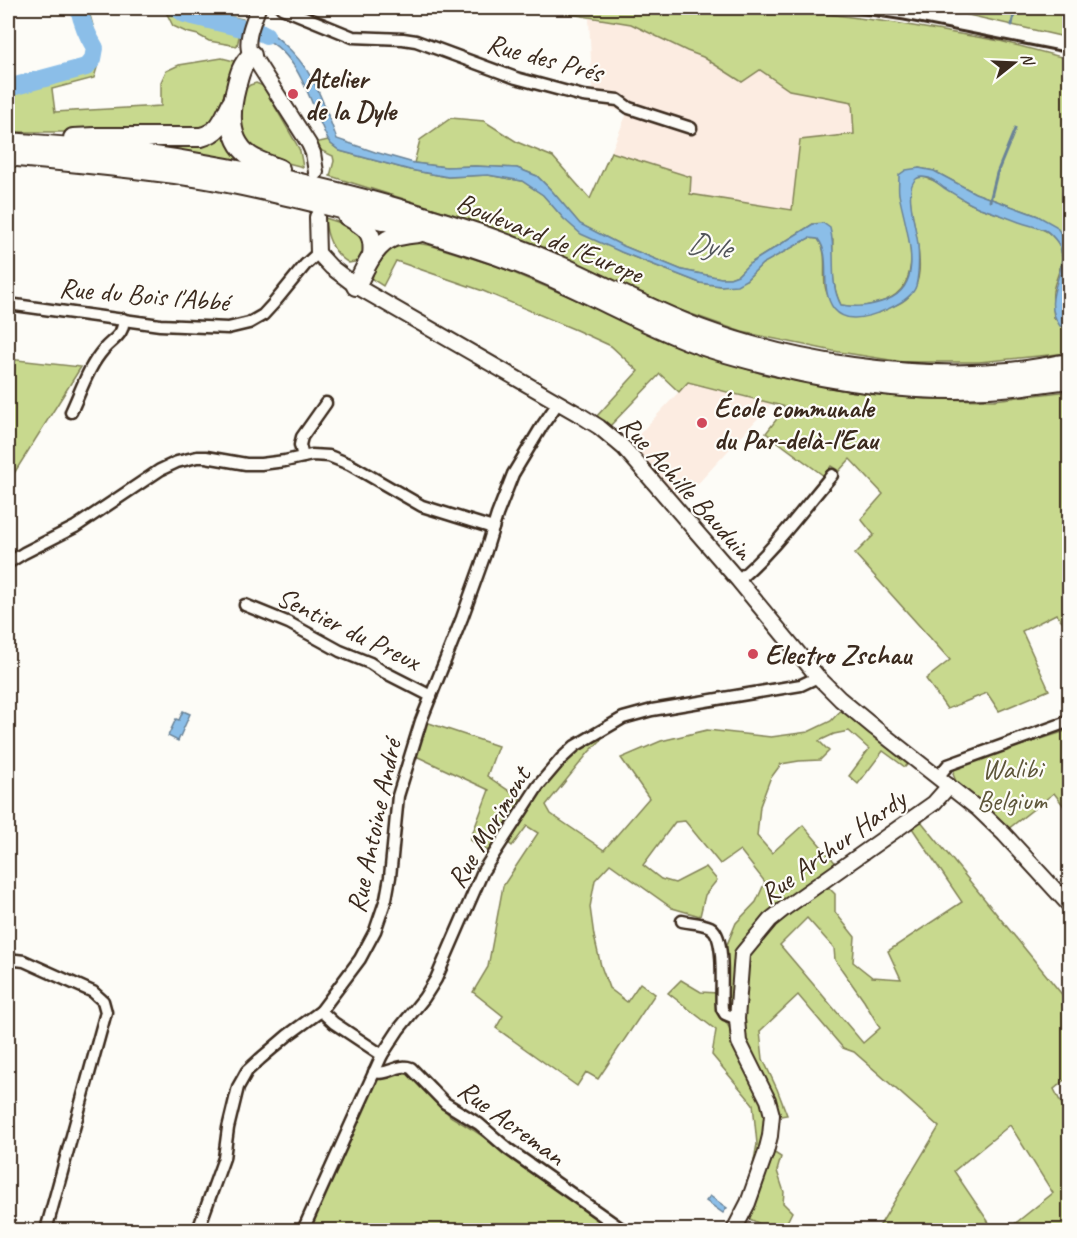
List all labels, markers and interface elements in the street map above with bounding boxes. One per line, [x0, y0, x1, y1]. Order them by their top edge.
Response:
street label: Rue des Prés [483, 25, 609, 90]
north arrow [984, 33, 1044, 93]
text: N [1016, 51, 1039, 69]
place label: Atelier de la Dyle [305, 61, 399, 128]
marker: Atelier de la Dyle [286, 87, 300, 101]
street label: Boulevard de l'Europe [452, 184, 650, 291]
water label: Dyle [685, 223, 737, 268]
street label: Rue du Bois l'Abbé [58, 270, 234, 320]
place label: École communale du Par-delà-l'Eau [714, 390, 880, 457]
street label: Rue Achille Bauduin [612, 408, 762, 568]
marker: École communale du Par-delà-l'Eau [695, 416, 709, 430]
street label: Sentier du Preux [271, 579, 428, 679]
place label: Electro Zschau [765, 637, 914, 672]
marker: Electro Zschau [746, 647, 760, 661]
street label: Rue Antoine André [338, 732, 410, 916]
park label: Walibi Belgium [977, 751, 1048, 818]
street label: Rue Morimont [439, 758, 540, 894]
street label: Rue Arthur Hardy [752, 780, 914, 911]
street label: Rue Acreman [451, 1072, 573, 1174]

